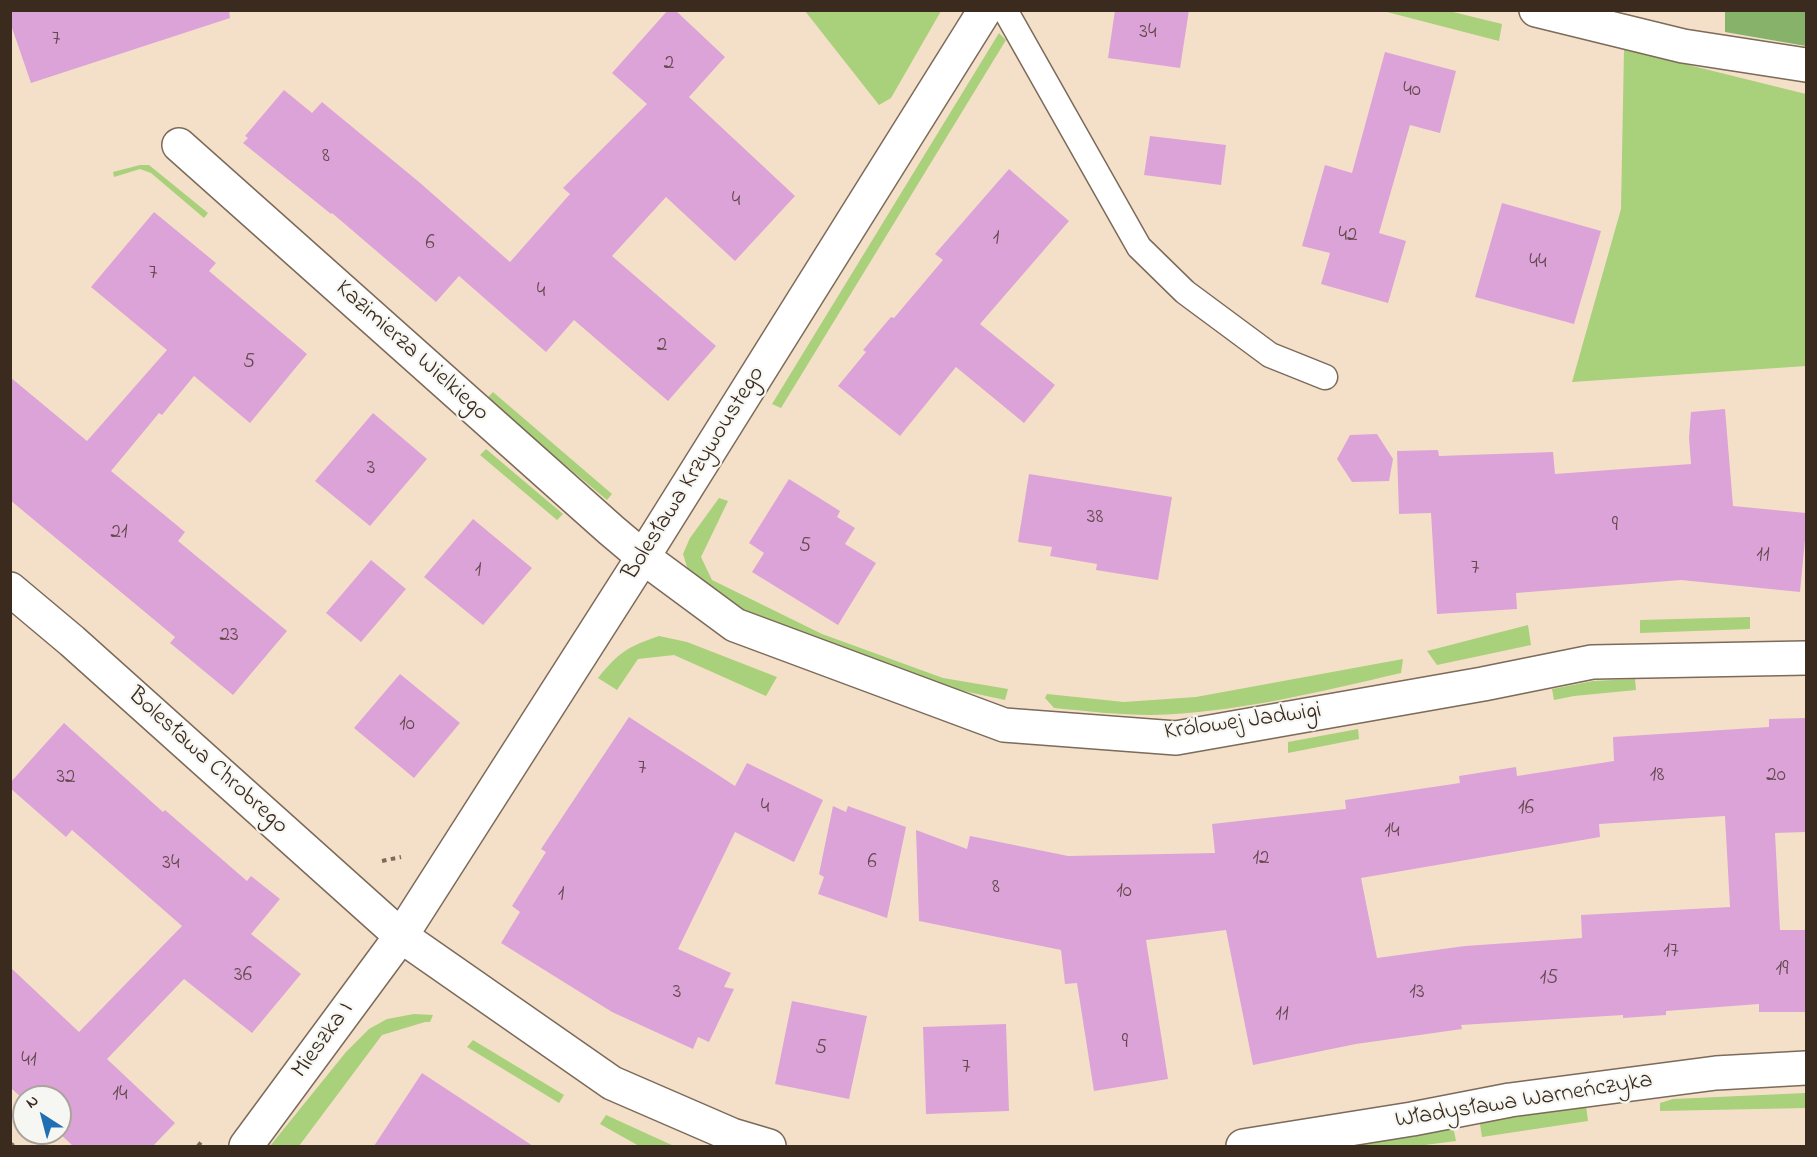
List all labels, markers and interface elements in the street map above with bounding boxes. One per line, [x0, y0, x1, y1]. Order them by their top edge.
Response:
house number: 34 [1139, 21, 1157, 47]
house number: 7 [52, 28, 60, 54]
house number: 2 [664, 52, 674, 78]
house number: 40 [1403, 79, 1421, 105]
house number: 8 [322, 145, 330, 171]
house number: 4 [732, 189, 740, 215]
house number: 42 [1338, 224, 1358, 250]
house number: 1 [993, 227, 999, 253]
house number: 6 [425, 232, 435, 258]
house number: 44 [1529, 251, 1547, 277]
house number: 7 [149, 262, 157, 288]
street label: Kazimierza Wielkiego [328, 275, 494, 429]
house number: 4 [537, 280, 545, 306]
house number: 2 [657, 334, 667, 360]
house number: 5 [243, 351, 255, 377]
street label: Bolesława Krzywoustego [617, 362, 773, 586]
house number: 3 [367, 457, 375, 483]
house number: 38 [1087, 506, 1103, 532]
house number: 9 [1612, 514, 1618, 540]
house number: 21 [110, 521, 128, 547]
house number: 5 [799, 535, 811, 561]
house number: 11 [1756, 544, 1770, 570]
house number: 7 [1471, 557, 1479, 583]
house number: 1 [475, 559, 481, 585]
house number: 23 [219, 624, 239, 650]
street label: Bolesława Chrobrego [121, 682, 293, 842]
street label: Królowej Jadwigi [1163, 698, 1323, 748]
house number: 10 [399, 713, 415, 739]
house number: 7 [638, 757, 646, 783]
house number: 18 [1650, 764, 1664, 790]
house number: 20 [1766, 764, 1786, 790]
house number: 32 [56, 766, 76, 792]
house number: 4 [761, 796, 769, 822]
house number: 16 [1518, 797, 1534, 823]
house number: 14 [1384, 820, 1400, 846]
house number: 12 [1252, 847, 1270, 873]
house number: 6 [867, 851, 877, 877]
house number: 34 [162, 852, 180, 878]
house number: 8 [992, 876, 1000, 902]
house number: 10 [1116, 880, 1132, 906]
house number: 1 [558, 883, 564, 909]
house number: 17 [1663, 940, 1679, 966]
house number: 19 [1776, 958, 1788, 984]
house number: 36 [234, 964, 252, 990]
house number: 15 [1540, 967, 1558, 993]
house number: 3 [673, 981, 681, 1007]
house number: 13 [1409, 981, 1425, 1007]
street label: Mieszka I [287, 997, 361, 1085]
house number: 11 [1275, 1003, 1289, 1029]
house number: 9 [1122, 1031, 1128, 1057]
house number: 5 [815, 1037, 827, 1063]
house number: 41 [21, 1049, 37, 1075]
house number: 7 [962, 1056, 970, 1082]
street label: Władysława Warneńczyka [1393, 1067, 1655, 1137]
house number: 14 [112, 1083, 128, 1109]
north arrow [12, 1085, 72, 1145]
text: N [21, 1089, 44, 1115]

